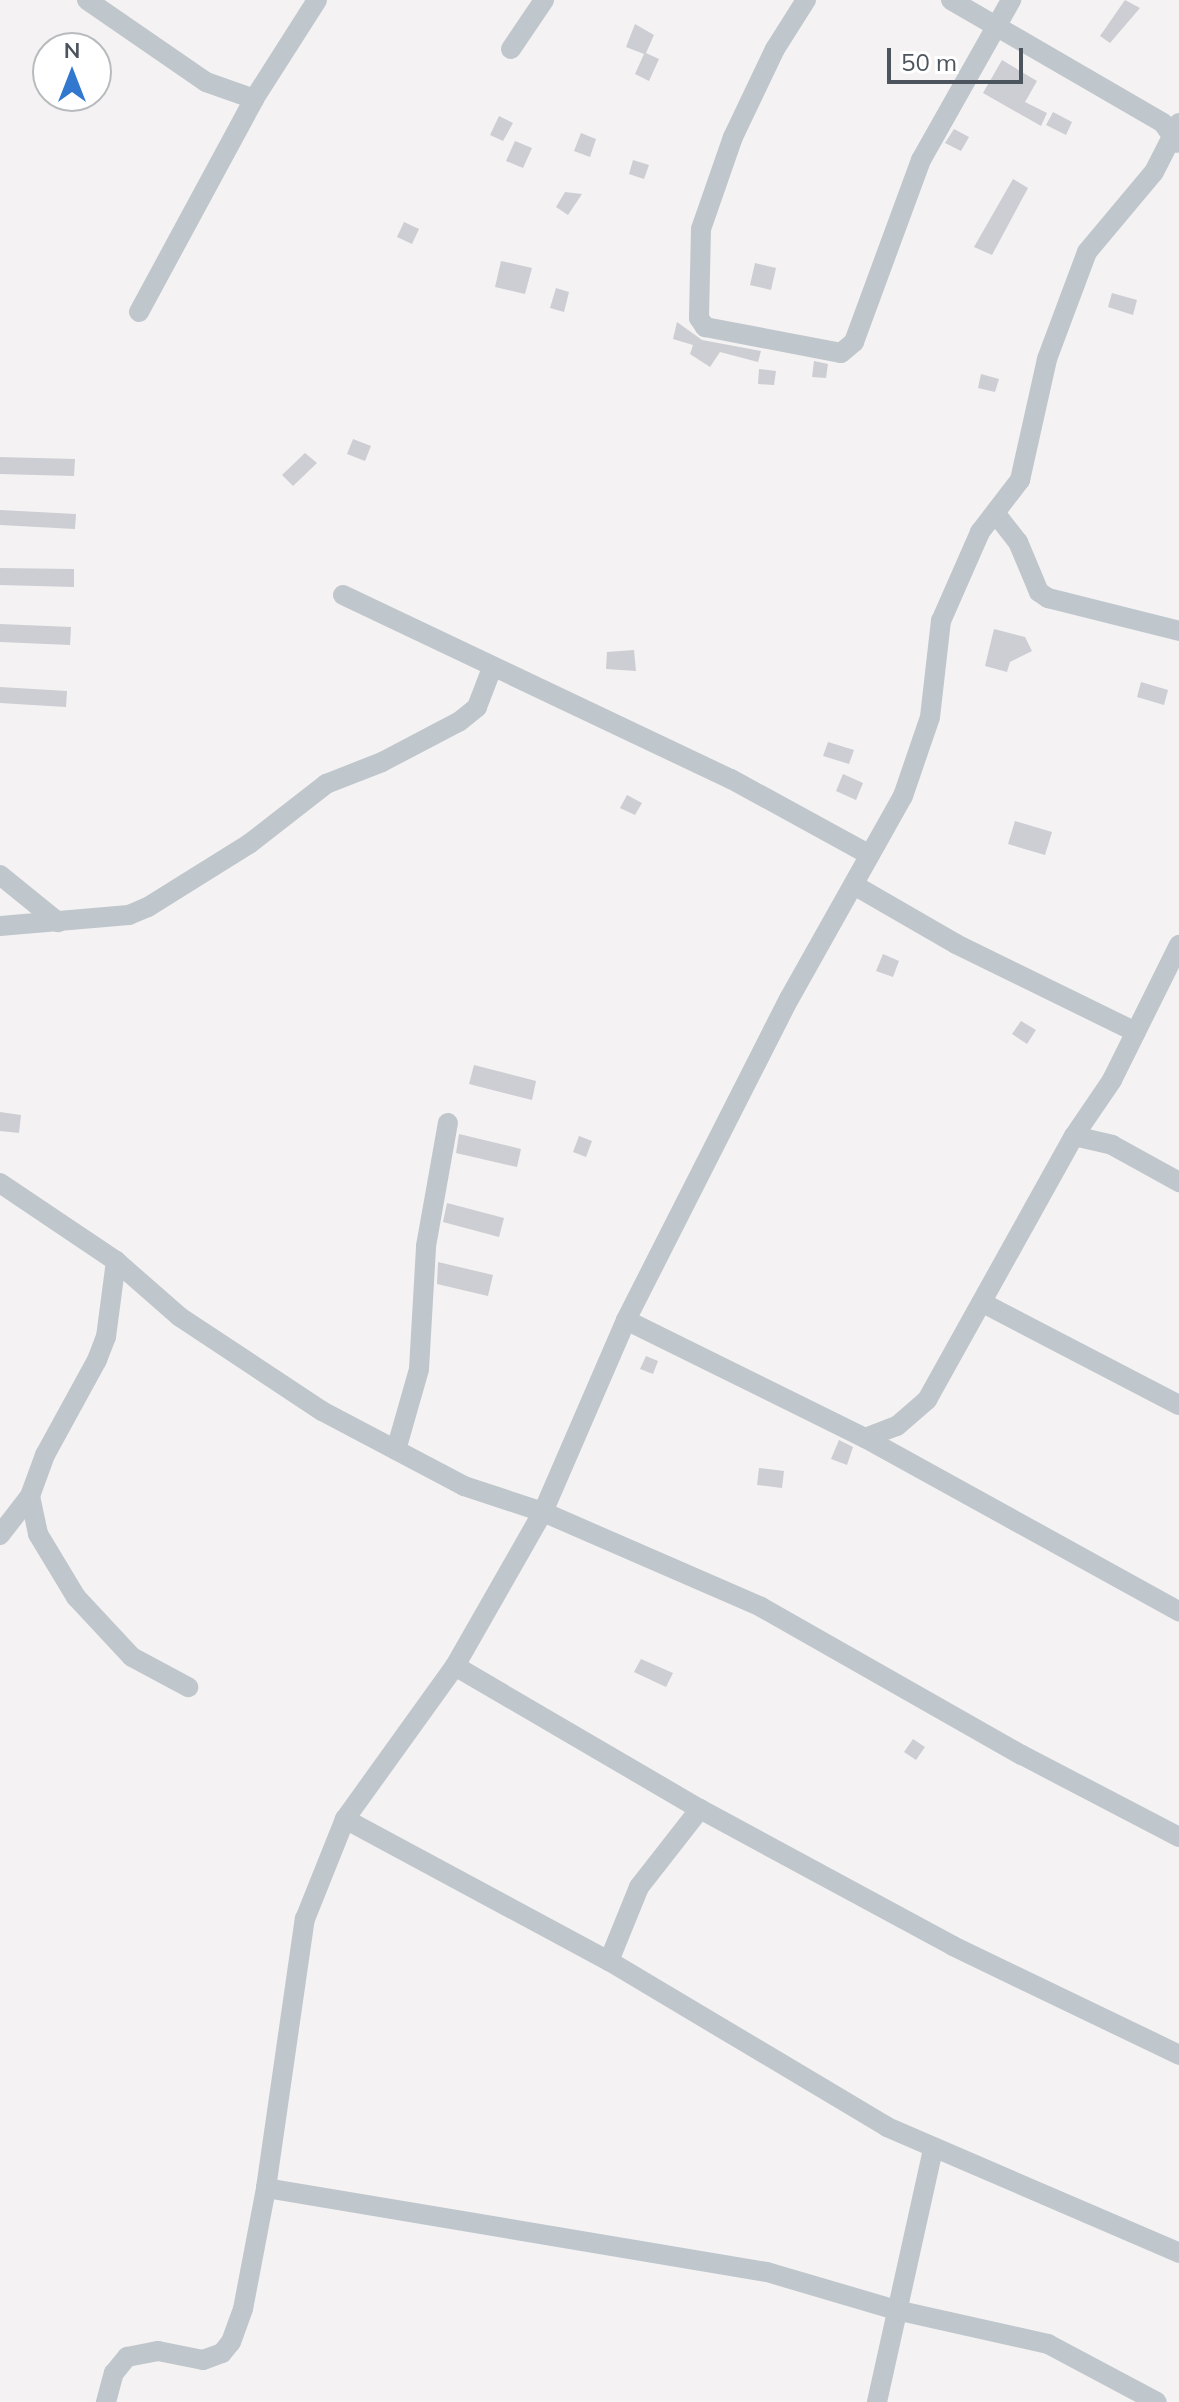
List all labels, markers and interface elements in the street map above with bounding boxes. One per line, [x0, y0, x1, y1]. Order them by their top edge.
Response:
north arrow [32, 32, 112, 112]
scale bar [891, 32, 1027, 82]
text: N [64, 36, 80, 64]
text: 50 m [901, 47, 957, 77]

